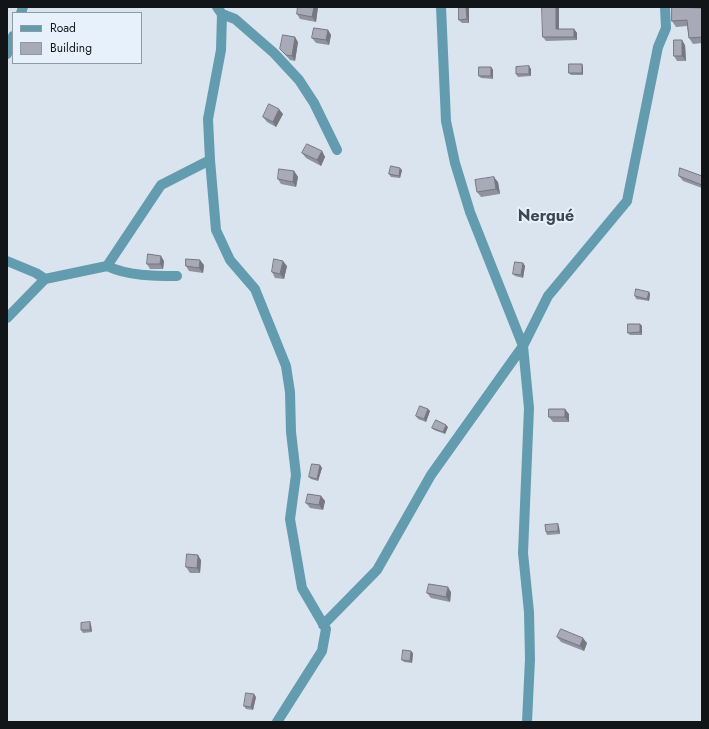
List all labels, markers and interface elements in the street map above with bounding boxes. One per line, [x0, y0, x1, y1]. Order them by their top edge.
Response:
legend [12, 12, 142, 64]
text: Road [50, 19, 76, 37]
text: Building [50, 39, 92, 57]
district label: Nergué [518, 207, 574, 227]

